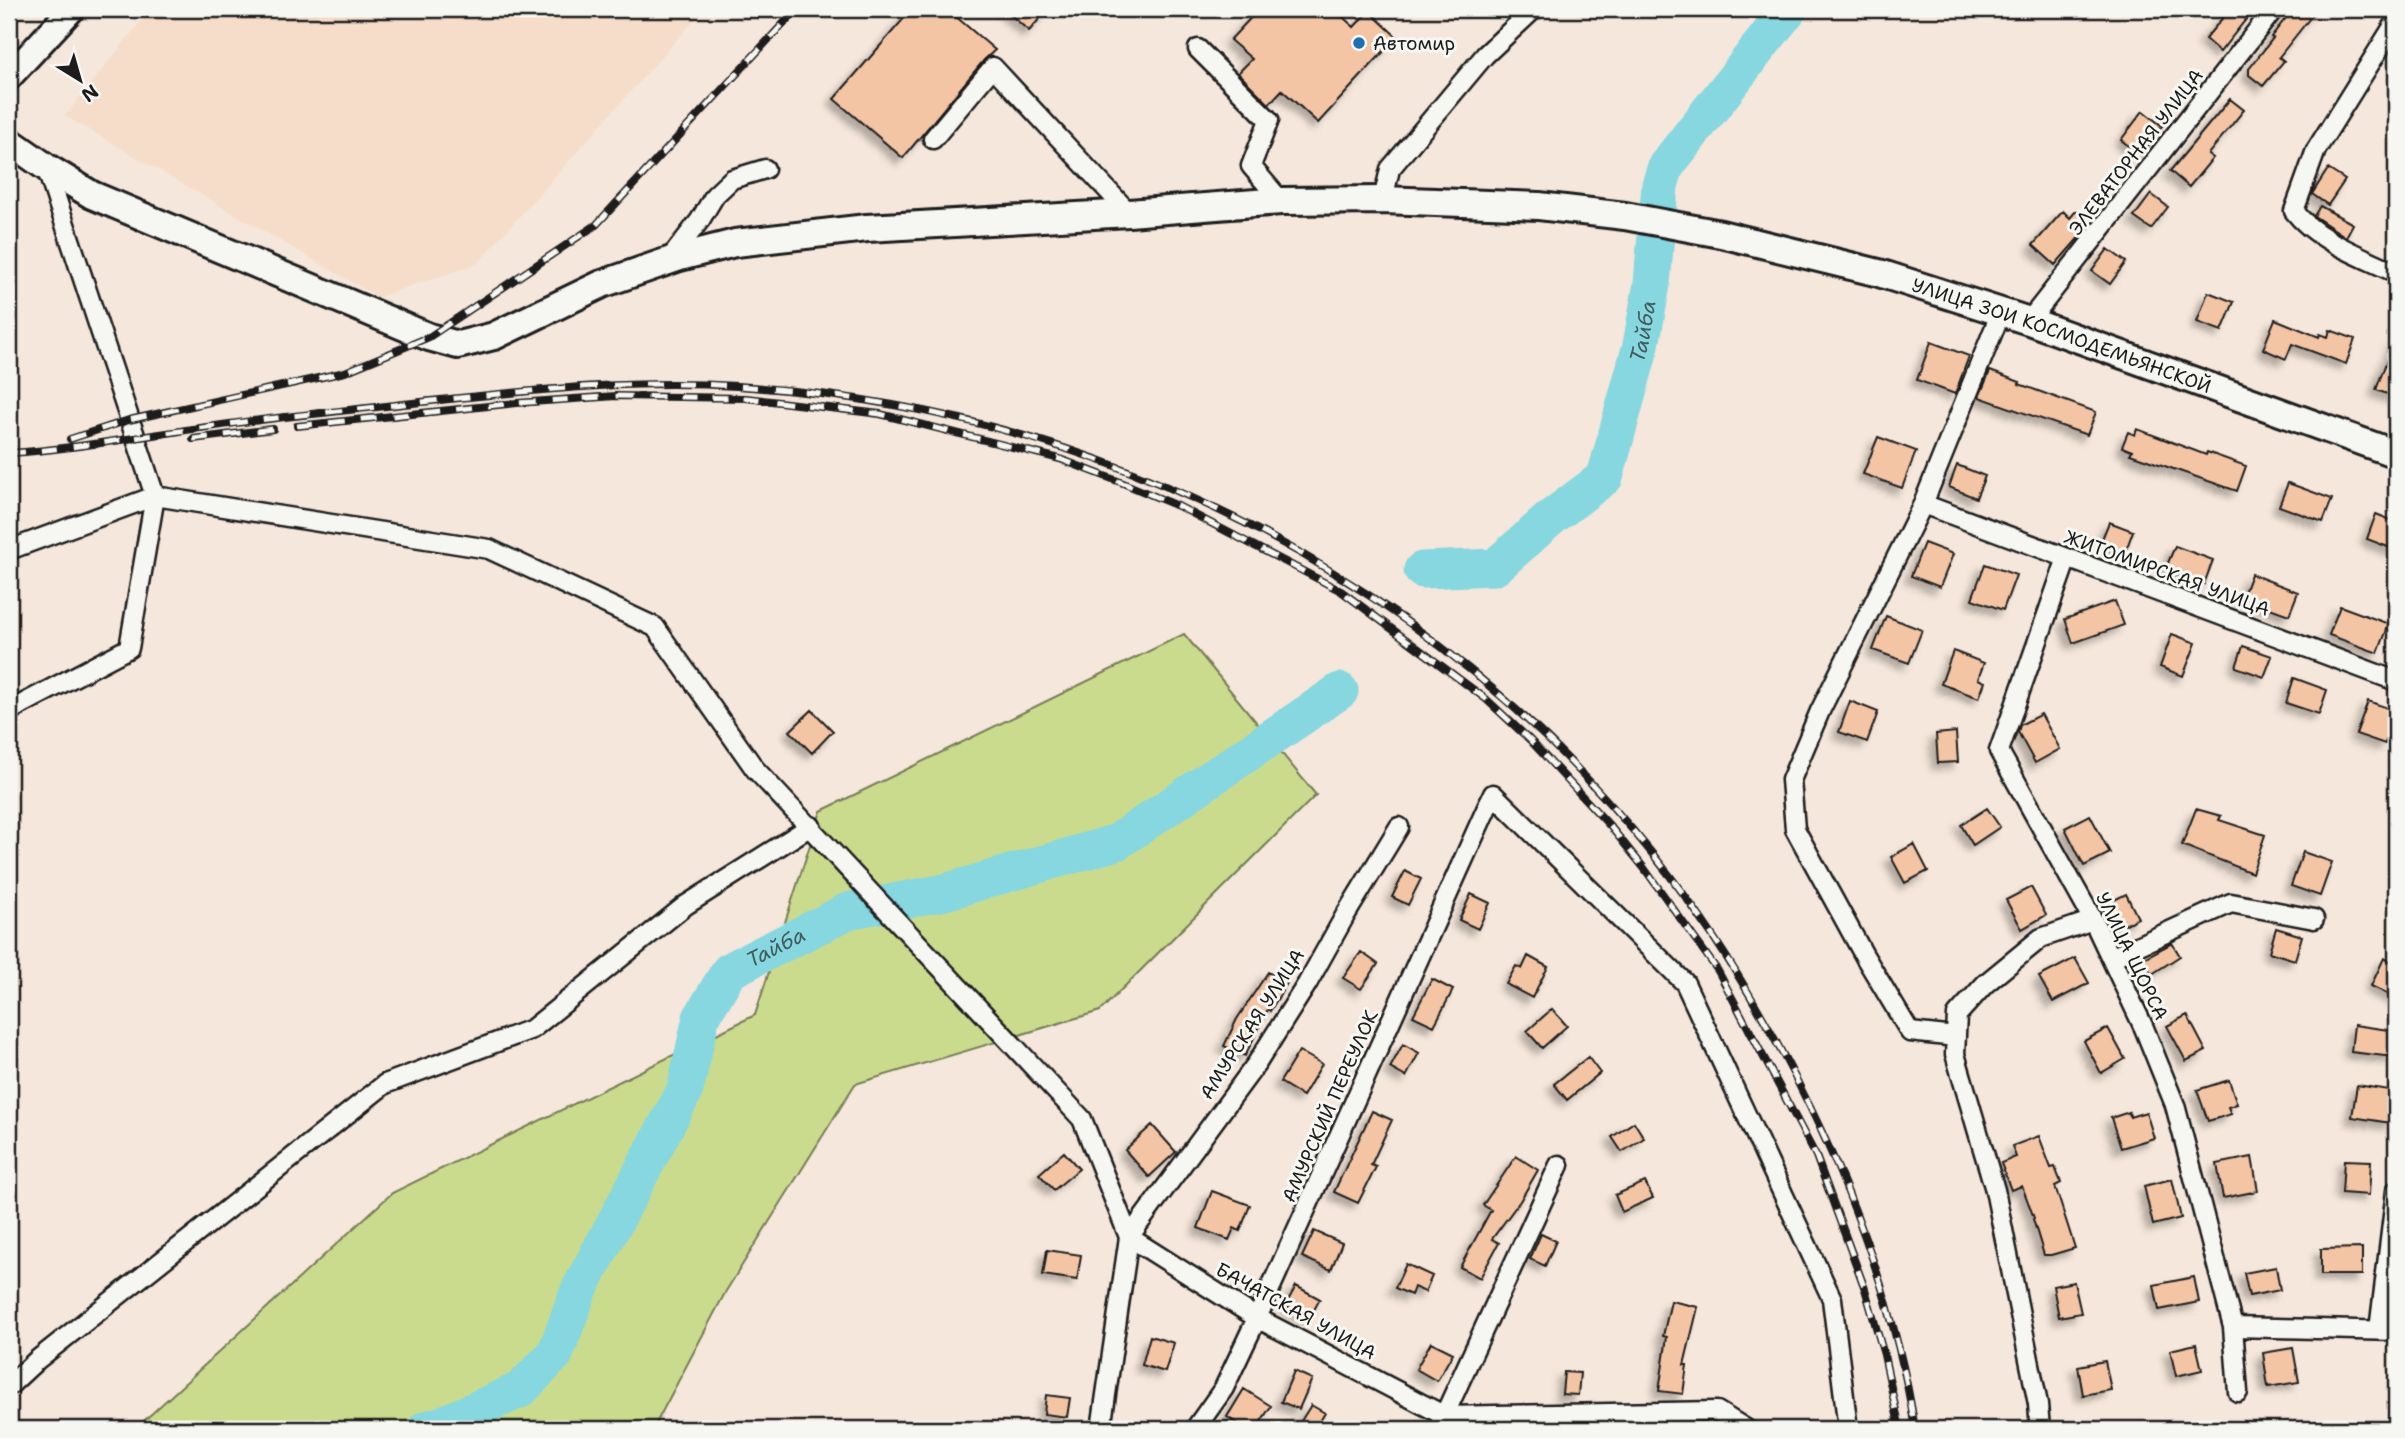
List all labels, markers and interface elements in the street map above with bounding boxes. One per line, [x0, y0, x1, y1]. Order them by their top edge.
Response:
place label: Автомир [1373, 31, 1455, 56]
marker: Автомир [1351, 35, 1367, 51]
north arrow [46, 46, 116, 116]
street label: ЭЛЕВАТОРНАЯ УЛИЦА [2063, 64, 2209, 240]
text: N [76, 79, 103, 108]
street label: УЛИЦА ЗОИ КОСМОДЕМЬЯНСКОЙ [1909, 272, 2215, 399]
water label: Тайба [1623, 298, 1663, 366]
street label: ЖИТОМИРСКАЯ УЛИЦА [2061, 524, 2273, 622]
street label: УЛИЦА ЩОРСА [2090, 888, 2174, 1024]
water label: Тайба [742, 921, 810, 974]
street label: АМУРСКАЯ УЛИЦА [1194, 944, 1310, 1104]
street label: АМУРСКИЙ ПЕРЕУЛОК [1276, 1006, 1384, 1206]
street label: БАЧАТСКАЯ УЛИЦА [1211, 1257, 1381, 1366]

